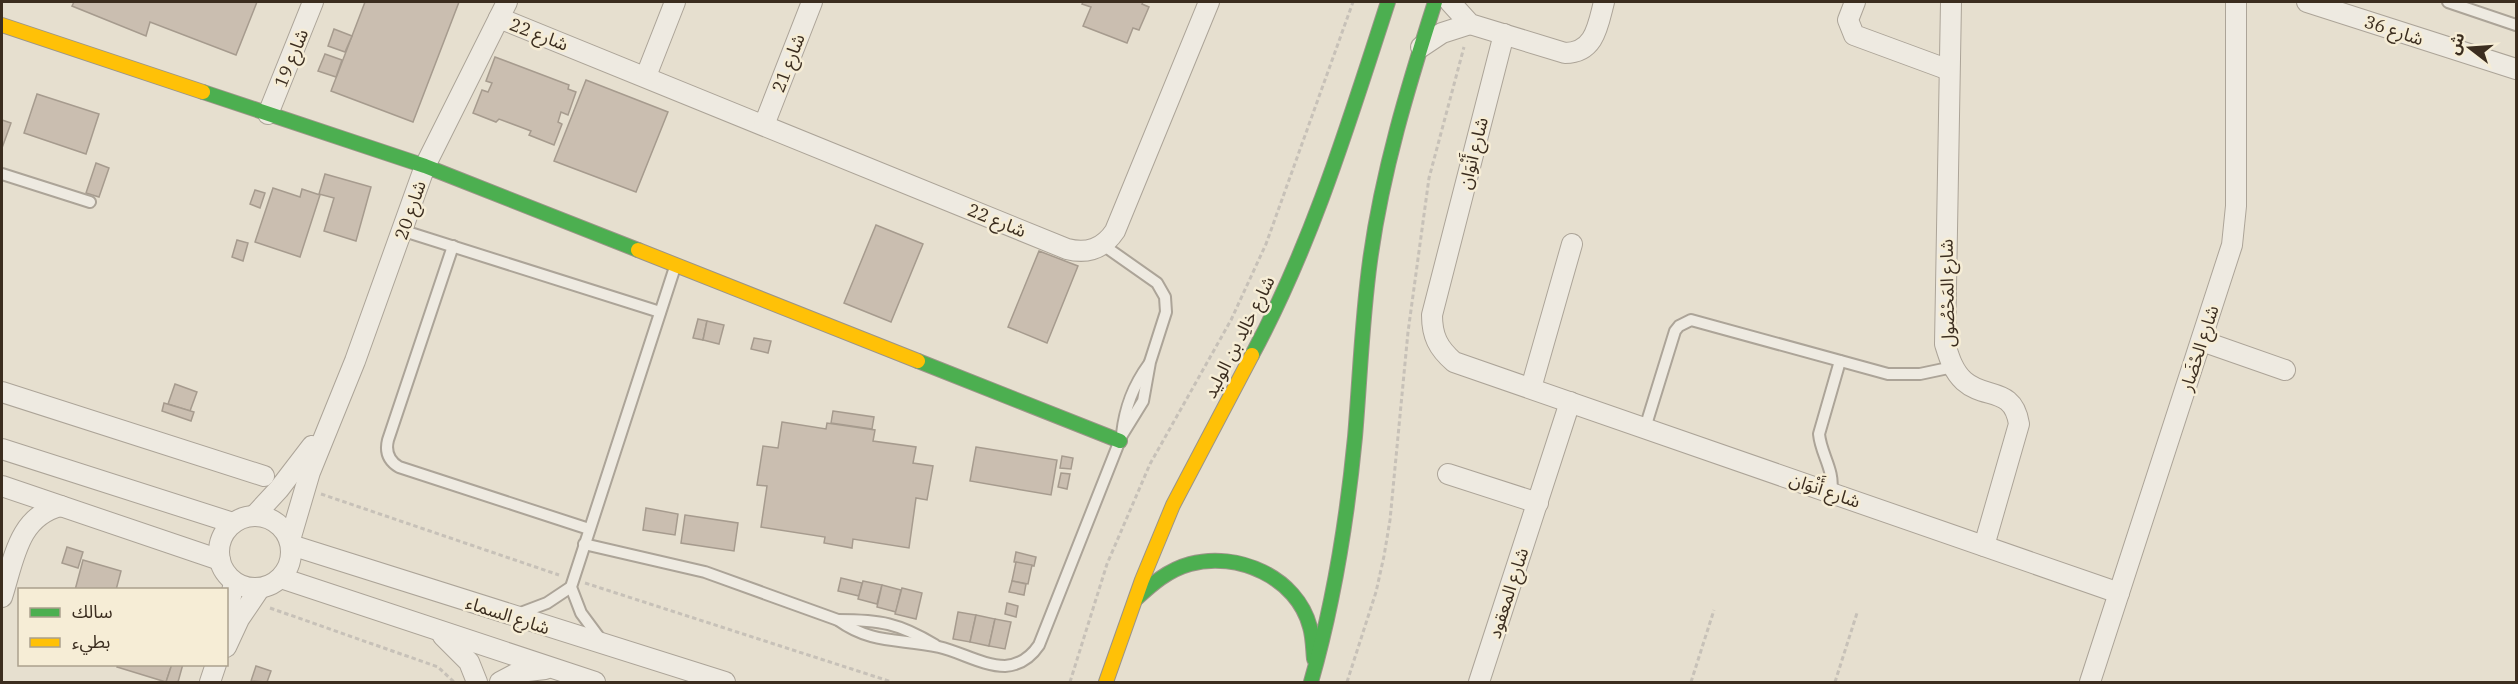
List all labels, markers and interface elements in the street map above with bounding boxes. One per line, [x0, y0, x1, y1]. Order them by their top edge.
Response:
street label: شارع 36 [2361, 10, 2427, 53]
street label: شارع 22 [505, 12, 572, 58]
north arrow [2440, 18, 2500, 78]
street label: شارع 19 [269, 25, 316, 92]
street label: شارع 21 [766, 30, 812, 97]
text: ش [2443, 30, 2468, 57]
street label: شارع أَنْوَان [1450, 114, 1496, 192]
street label: شارع 20 [389, 177, 434, 243]
street label: شارع 22 [963, 198, 1030, 245]
street label: شارع المَحْصُول [1935, 239, 1962, 347]
street label: شارع خالِد بن الوليد [1198, 272, 1282, 403]
street label: شارع الحْضَار [2174, 302, 2226, 396]
street label: شارع أَنْوَان [1786, 464, 1865, 516]
street label: شارع المعقود [1483, 545, 1536, 642]
legend [18, 588, 228, 666]
street label: شارع السماء [462, 591, 553, 642]
text: سالك [72, 600, 113, 623]
text: بطيء [72, 630, 110, 655]

